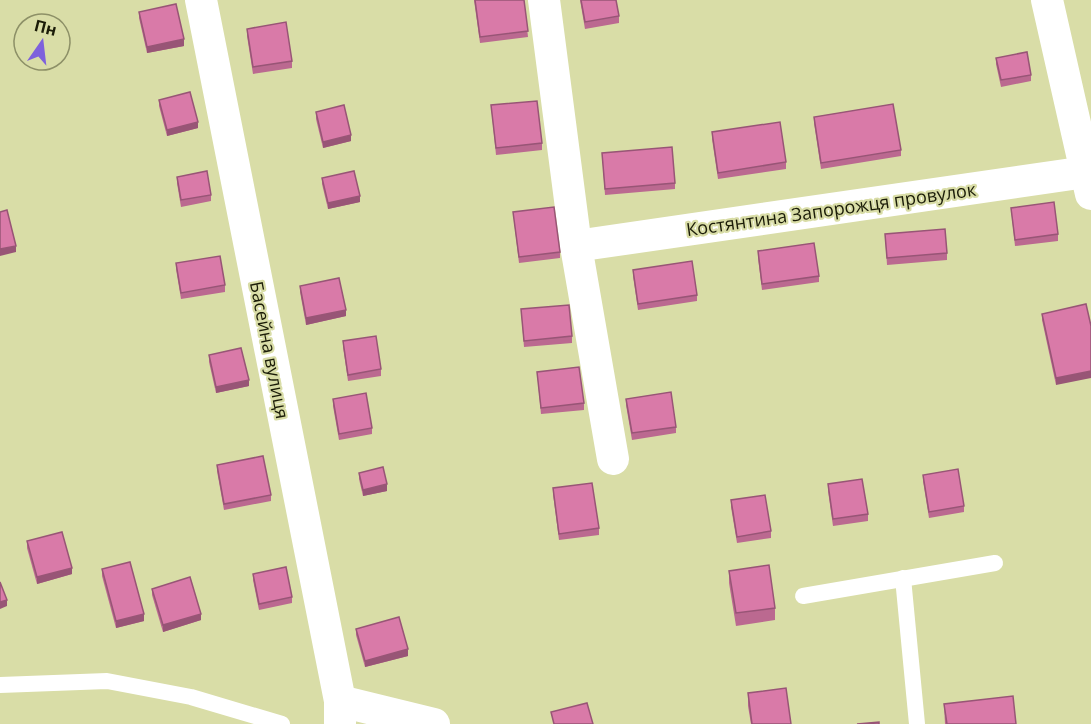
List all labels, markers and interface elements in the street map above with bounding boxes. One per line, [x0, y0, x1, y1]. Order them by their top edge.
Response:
north arrow [12, 12, 72, 72]
text: Пн [32, 14, 59, 41]
street label: Костянтина Запорожця провулок [685, 177, 978, 241]
street label: Басейна вулиця [245, 279, 295, 421]

